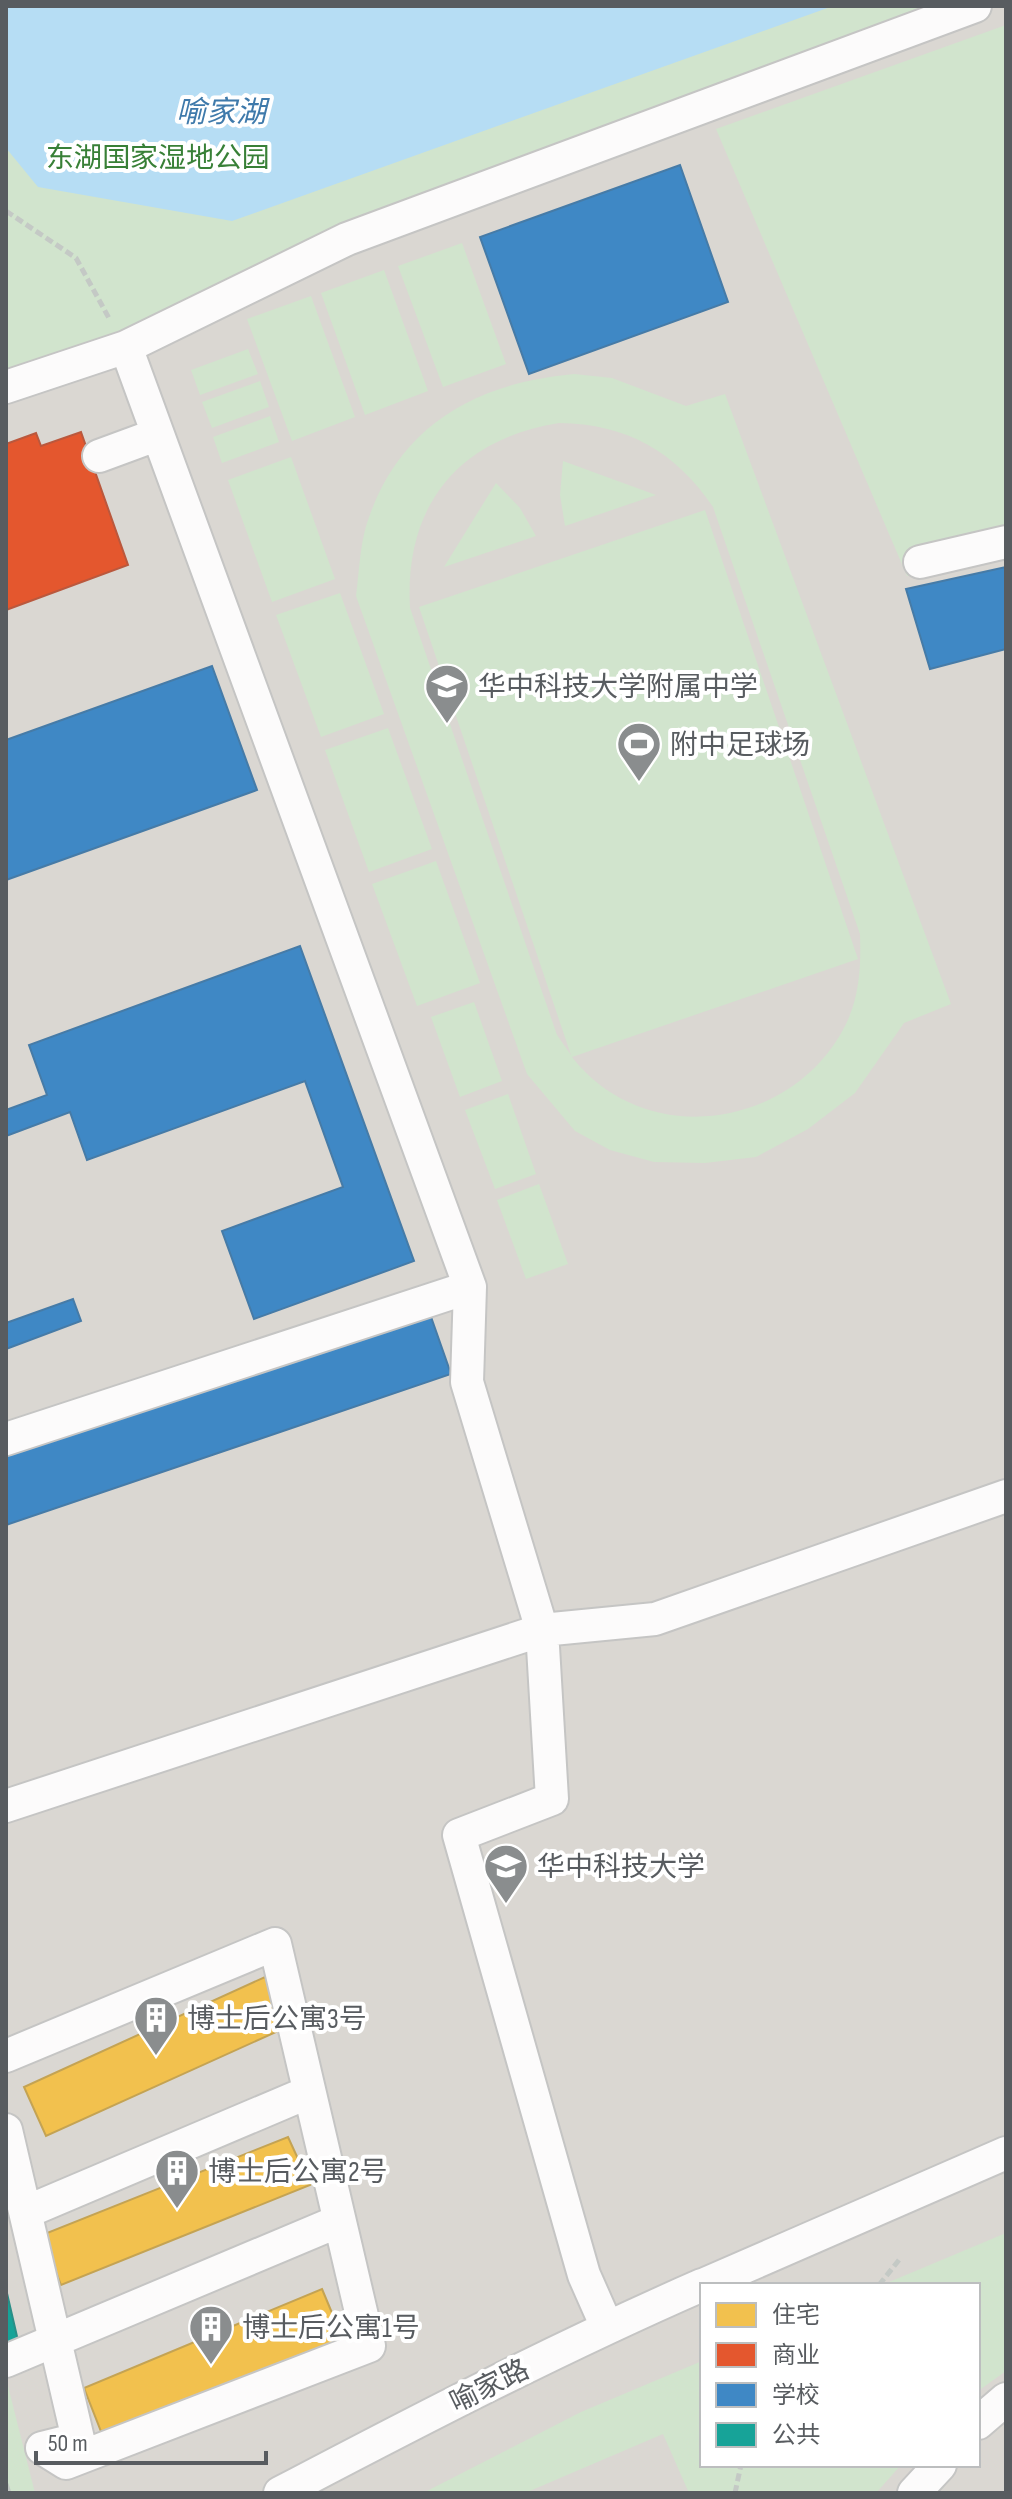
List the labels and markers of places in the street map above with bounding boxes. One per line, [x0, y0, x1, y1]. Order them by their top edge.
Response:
school or university icon: 华中科技大学附属中学 [423, 662, 471, 725]
place label: 华中科技大学附属中学 [478, 671, 758, 704]
sports icon: 附中足球场 [615, 720, 663, 783]
place label: 附中足球场 [670, 729, 810, 762]
school or university icon: 华中科技大学 [482, 1842, 530, 1905]
place label: 华中科技大学 [537, 1851, 705, 1884]
building icon: 博士后公寓3号 [132, 1994, 180, 2057]
place label: 博士后公寓3号 [187, 2003, 367, 2036]
building icon: 博士后公寓2号 [153, 2147, 201, 2210]
place label: 博士后公寓2号 [208, 2156, 388, 2189]
building icon: 博士后公寓1号 [187, 2303, 235, 2366]
place label: 博士后公寓1号 [242, 2312, 420, 2345]

